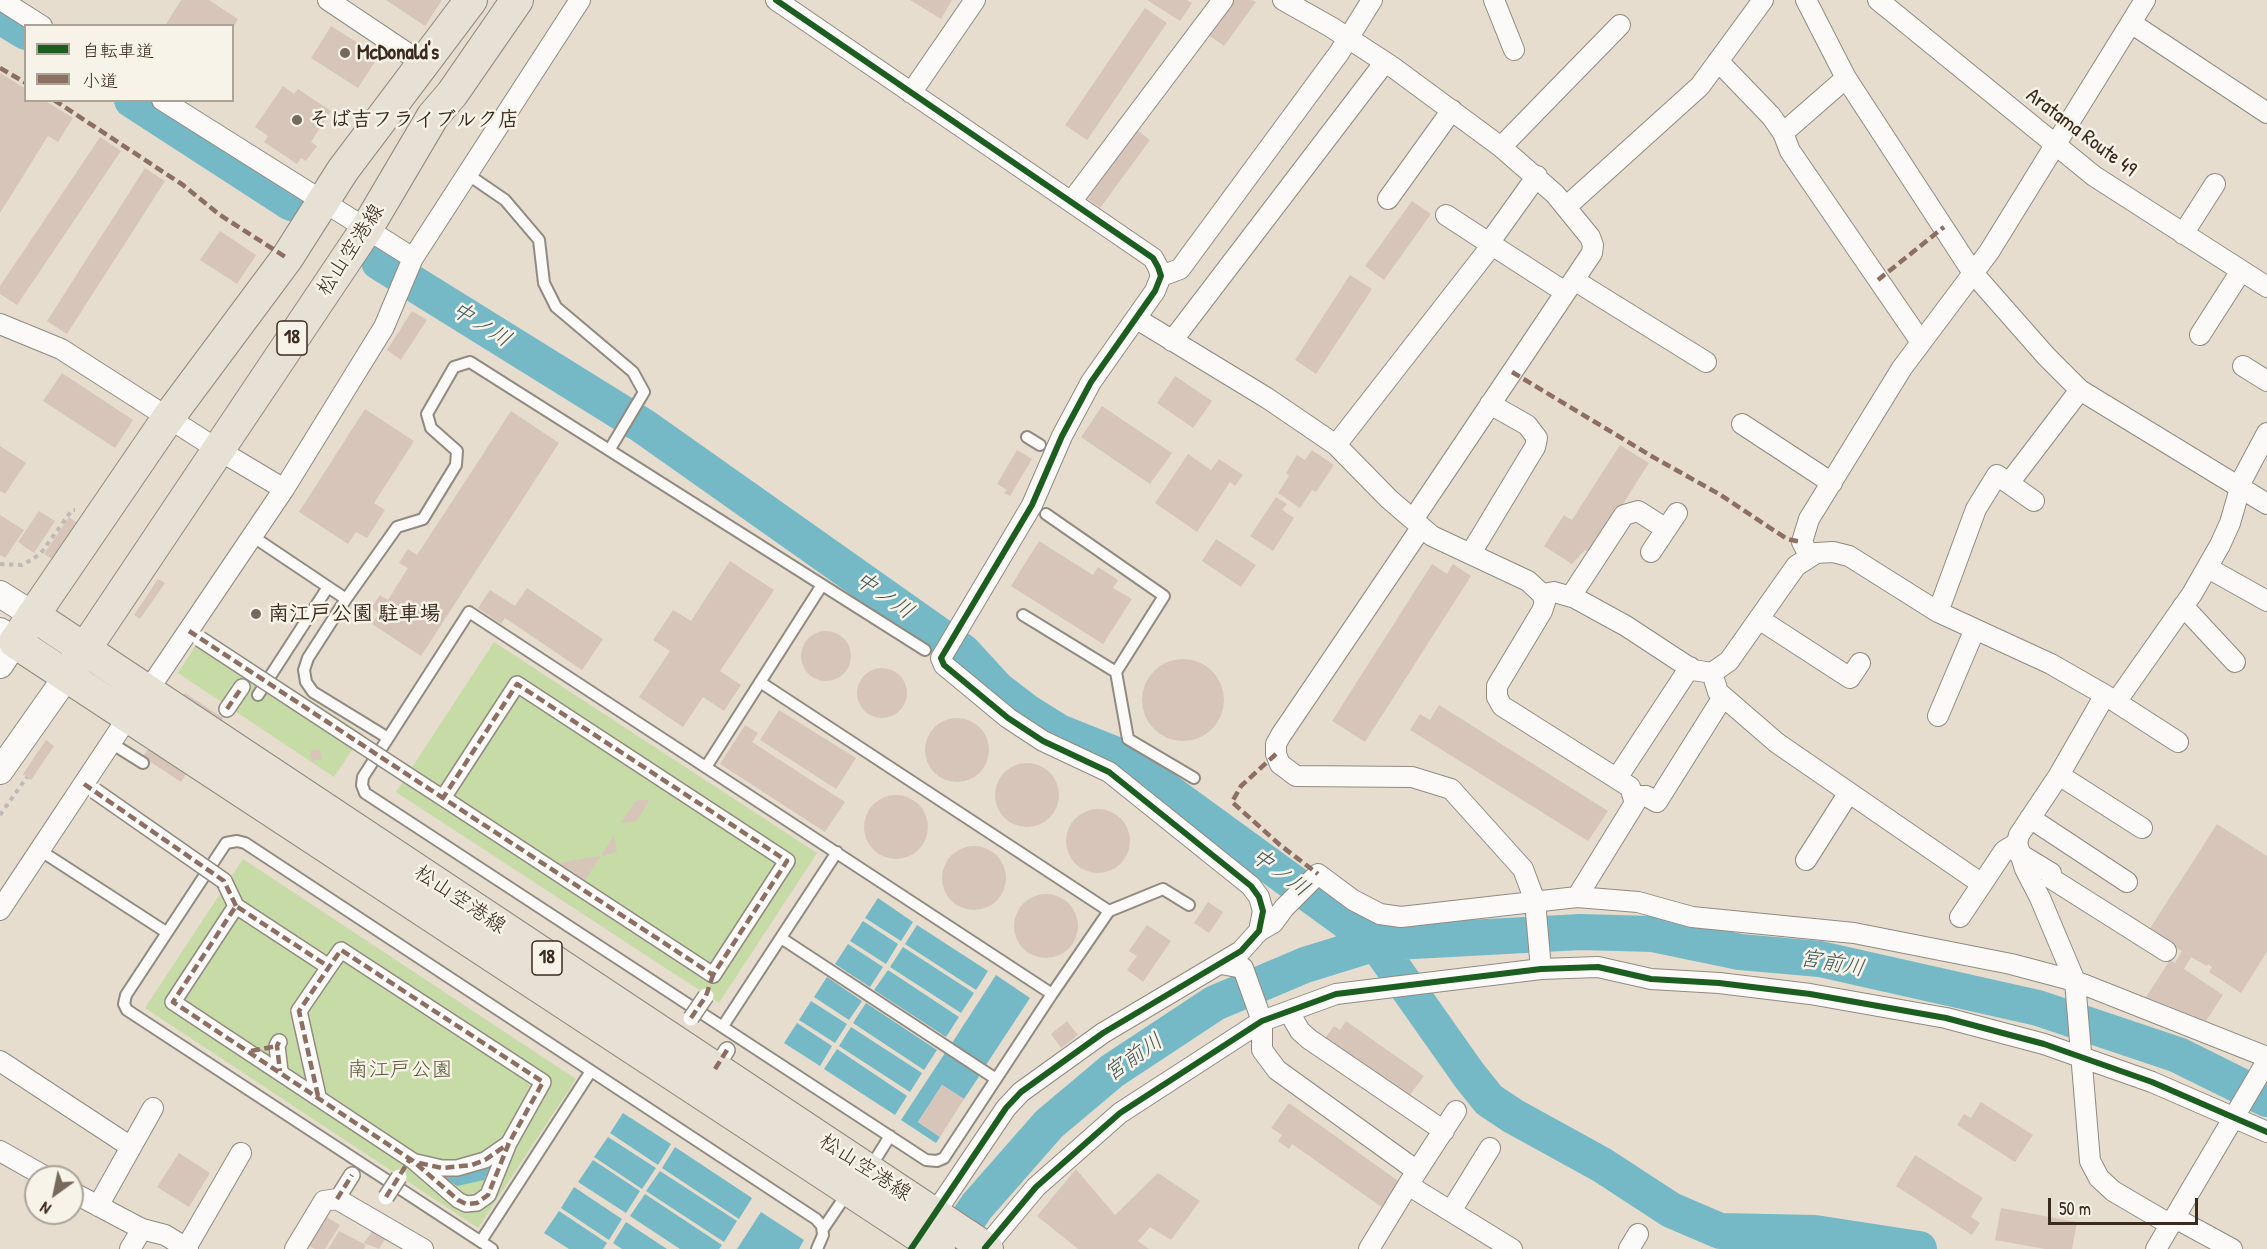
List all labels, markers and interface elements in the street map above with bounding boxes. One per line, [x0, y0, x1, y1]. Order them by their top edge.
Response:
legend [24, 24, 234, 102]
text: 自転車道 [82, 38, 154, 63]
place label: McDonald's [357, 40, 439, 66]
marker: McDonald's [338, 46, 352, 60]
text: 小道 [82, 68, 118, 93]
street label: Aratama Route 49 [2021, 83, 2141, 183]
place label: そば吉フライブルク店 [309, 107, 519, 133]
marker: そば吉フライブルク店 [290, 113, 304, 127]
street label: 松山空港線 [312, 199, 390, 301]
water label: 中ノ川 [446, 296, 516, 354]
road number: 18 [277, 321, 307, 355]
water label: 中ノ川 [849, 566, 919, 626]
place label: 南江戸公園 駐車場 [268, 601, 441, 627]
marker: 南江戸公園 駐車場 [249, 607, 263, 621]
water label: 中ノ川 [1246, 843, 1314, 903]
street label: 松山空港線 [409, 860, 511, 940]
road number: 18 [532, 941, 562, 975]
water label: 宮前川 [1797, 945, 1867, 983]
water label: 宮前川 [1099, 1028, 1169, 1088]
park label: 南江戸公園 [348, 1057, 452, 1083]
street label: 松山空港線 [814, 1129, 916, 1207]
north arrow [24, 1165, 84, 1225]
scale bar [2051, 1186, 2201, 1224]
text: 50 m [2059, 1196, 2091, 1221]
text: N [36, 1197, 55, 1220]

